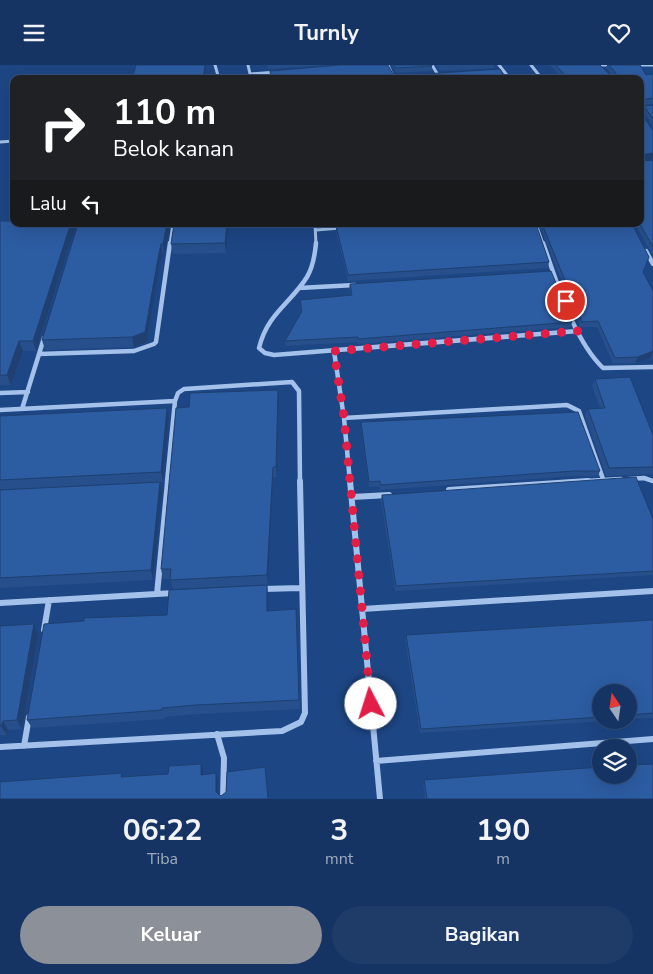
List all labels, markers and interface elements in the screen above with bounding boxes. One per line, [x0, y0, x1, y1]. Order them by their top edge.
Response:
text: Turnly [294, 18, 359, 48]
icon: menu [20, 19, 48, 47]
icon: heart [605, 19, 633, 47]
text: 110 m [113, 89, 216, 136]
icon: right [30, 95, 95, 160]
text: Belok kanan [113, 134, 234, 164]
icon: left [77, 190, 105, 218]
text: Lalu [30, 191, 67, 217]
pin [545, 280, 587, 322]
icon: arrive [552, 287, 580, 315]
position arrow [344, 677, 396, 729]
north arrow [592, 684, 638, 729]
map controls [592, 684, 637, 784]
button: layers [592, 739, 637, 784]
text: 06:22 [123, 810, 202, 851]
text: 3 [330, 810, 348, 851]
text: 190 [476, 810, 530, 851]
text: Tiba [147, 848, 178, 870]
text: mnt [325, 848, 353, 870]
text: m [496, 848, 510, 870]
button: Keluar [20, 906, 322, 964]
button: Bagikan [332, 906, 633, 964]

